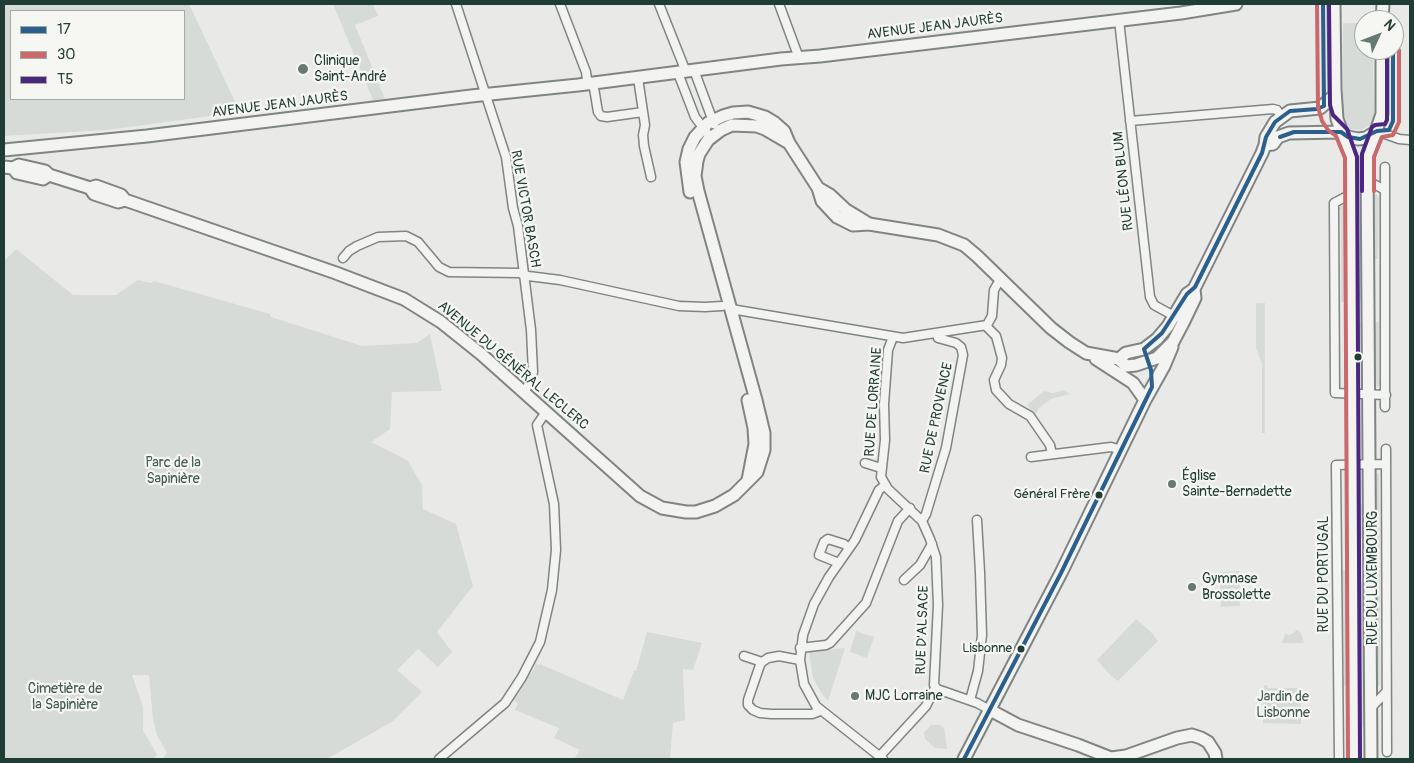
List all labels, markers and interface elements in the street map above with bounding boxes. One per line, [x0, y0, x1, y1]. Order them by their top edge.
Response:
legend [10, 10, 185, 100]
street label: AVENUE JEAN JAURÈS [866, 10, 1004, 44]
north arrow [1354, 10, 1404, 60]
text: N [1380, 16, 1399, 34]
text: 17 [57, 20, 71, 39]
text: 30 [57, 45, 76, 64]
place label: Clinique Saint-André [314, 53, 387, 85]
marker: Clinique Saint-André [296, 62, 310, 76]
text: T5 [57, 70, 73, 89]
street label: AVENUE JEAN JAURÈS [211, 88, 349, 122]
street label: RUE LÉON BLUM [1110, 130, 1138, 232]
street label: RUE VICTOR BASCH [506, 149, 544, 269]
street label: AVENUE DU GÉNÉRAL LECLERC [434, 298, 592, 434]
street label: RUE DE LORRAINE [862, 347, 886, 457]
unlabelled marker [1353, 352, 1363, 362]
street label: RUE DE PROVENCE [917, 361, 957, 475]
park label: Parc de la Sapinière [145, 455, 201, 488]
place label: Église Sainte-Bernadette [1182, 468, 1292, 501]
marker: Église Sainte-Bernadette [1166, 478, 1178, 490]
place label: Général Frère [1013, 487, 1090, 503]
marker: Général Frère [1094, 490, 1104, 500]
street label: RUE DU LUXEMBOURG [1365, 511, 1381, 645]
street label: RUE DU PORTUGAL [1316, 516, 1332, 632]
place label: Gymnase Brossolette [1202, 571, 1271, 604]
marker: Gymnase Brossolette [1186, 581, 1198, 593]
street label: RUE D'ALSACE [913, 585, 933, 675]
place label: Lisbonne [962, 641, 1012, 657]
marker: Lisbonne [1016, 644, 1026, 654]
park label: Cimetière de la Sapinière [28, 681, 102, 714]
place label: MJC Lorraine [865, 688, 943, 704]
park label: Jardin de Lisbonne [1256, 689, 1310, 722]
marker: MJC Lorraine [849, 690, 861, 702]

